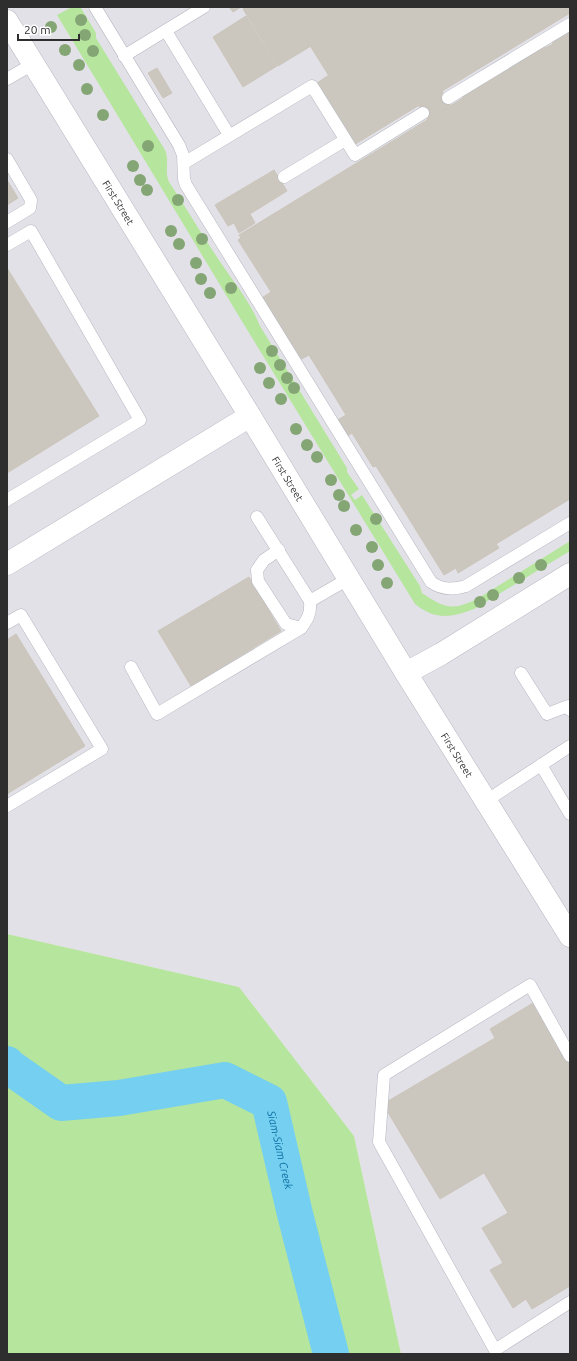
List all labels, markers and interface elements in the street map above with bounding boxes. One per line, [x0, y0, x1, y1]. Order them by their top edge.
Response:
scale bar [18, 16, 79, 42]
text: 20 m [24, 23, 51, 36]
street label: First Street [100, 178, 136, 227]
street label: First Street [270, 455, 305, 503]
street label: First Street [439, 731, 475, 779]
water label: Siam-Siam Creek [265, 1108, 295, 1191]

